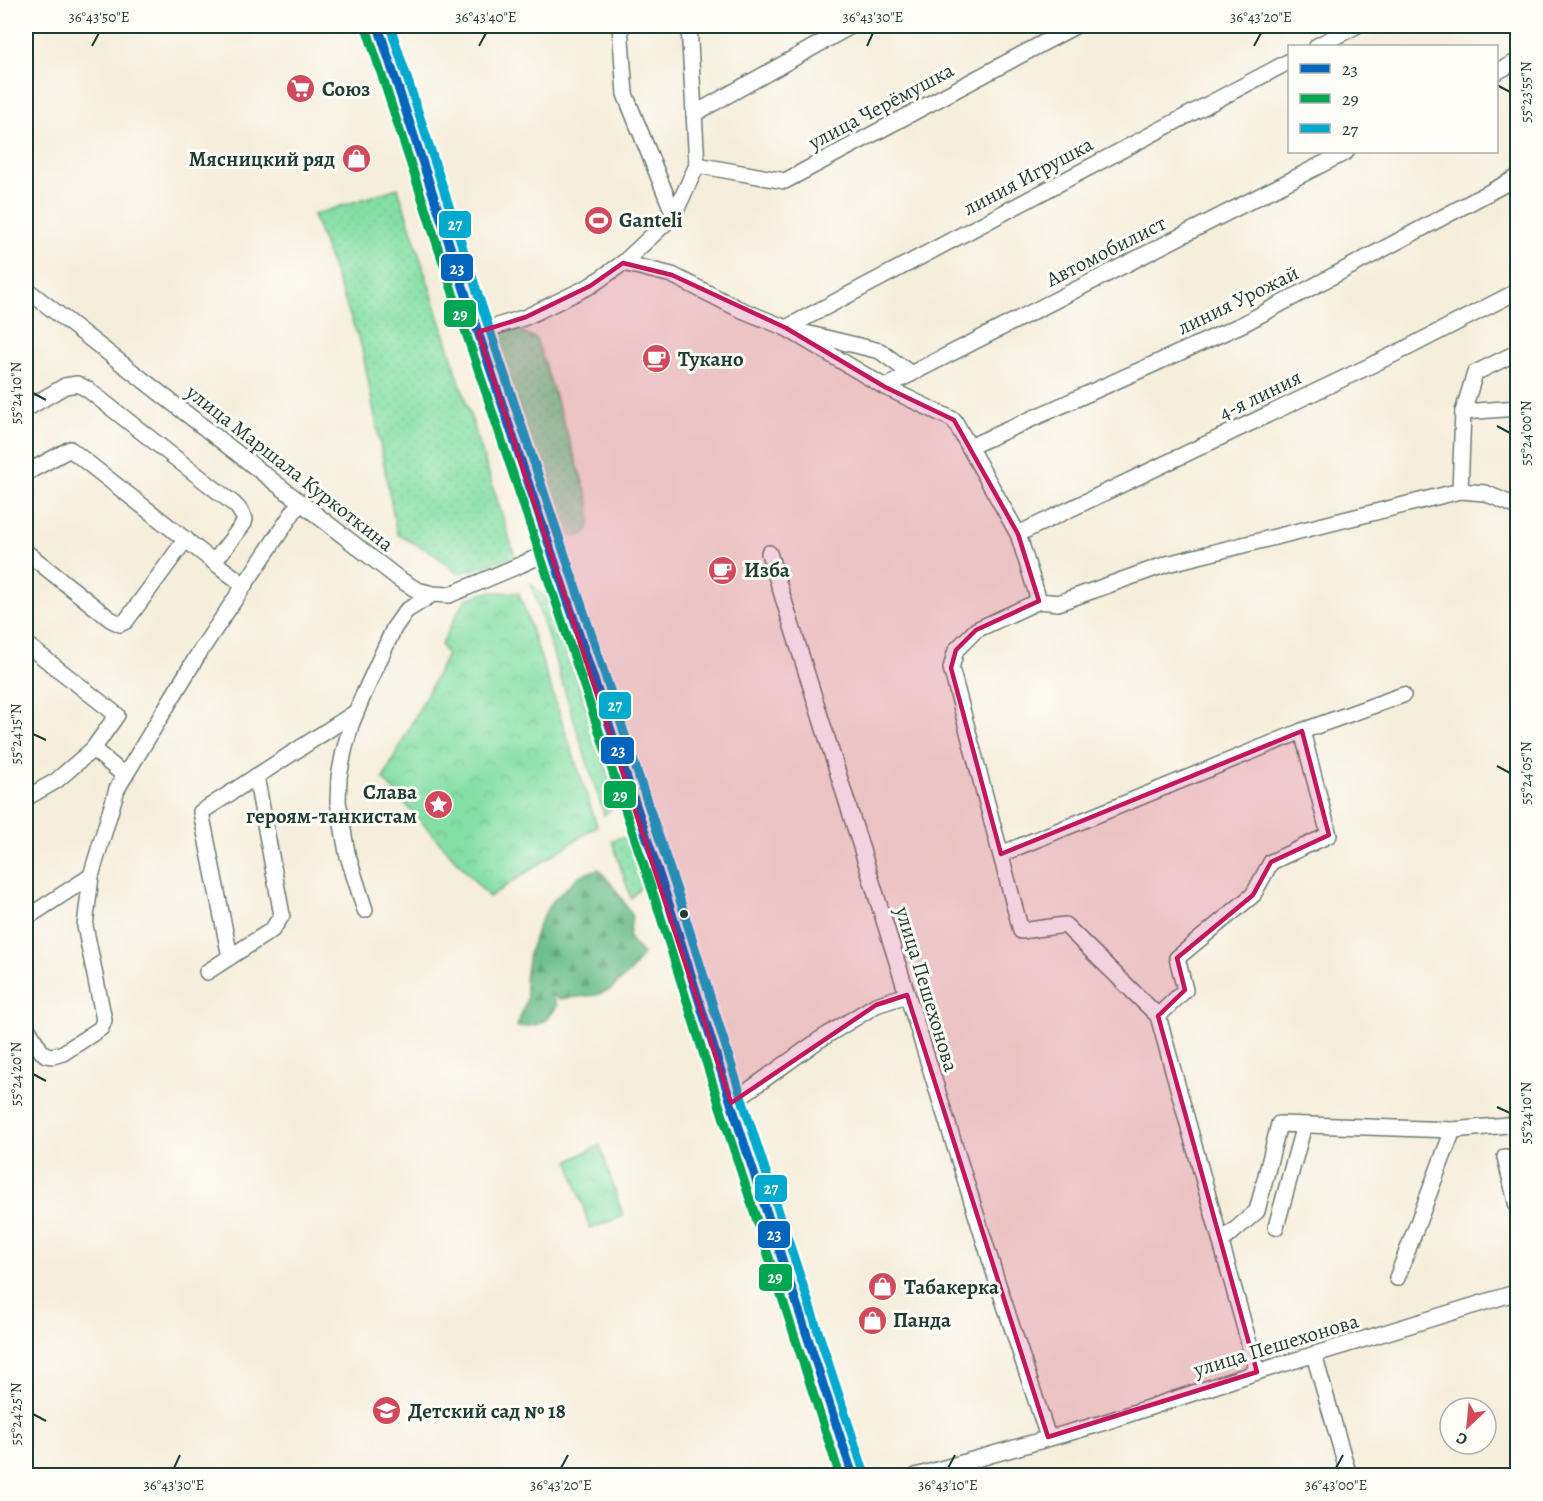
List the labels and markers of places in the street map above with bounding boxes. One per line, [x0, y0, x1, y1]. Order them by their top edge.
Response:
supermarket icon: Союз [285, 73, 317, 105]
place label: Союз [322, 75, 370, 103]
shop icon: Мясницкий ряд [340, 143, 372, 175]
place label: Мясницкий ряд [189, 145, 335, 173]
sports icon: Ganteli [582, 204, 614, 236]
place label: Ganteli [619, 206, 683, 234]
cafe icon: Тукано [641, 343, 673, 375]
place label: Тукано [678, 345, 744, 373]
cafe icon: Изба [707, 554, 739, 586]
place label: Изба [744, 556, 790, 584]
place label: Слава героям-танкистам [246, 778, 417, 830]
place icon: Слава героям-танкистам [422, 788, 454, 820]
unlabelled marker [678, 908, 690, 920]
shop icon: Табакерка [867, 1271, 899, 1303]
place label: Табакерка [904, 1273, 999, 1301]
shop icon: Панда [856, 1304, 888, 1336]
place label: Панда [893, 1306, 951, 1334]
school or university icon: Детский сад № 18 [371, 1395, 403, 1427]
place label: Детский сад № 18 [408, 1397, 566, 1425]

